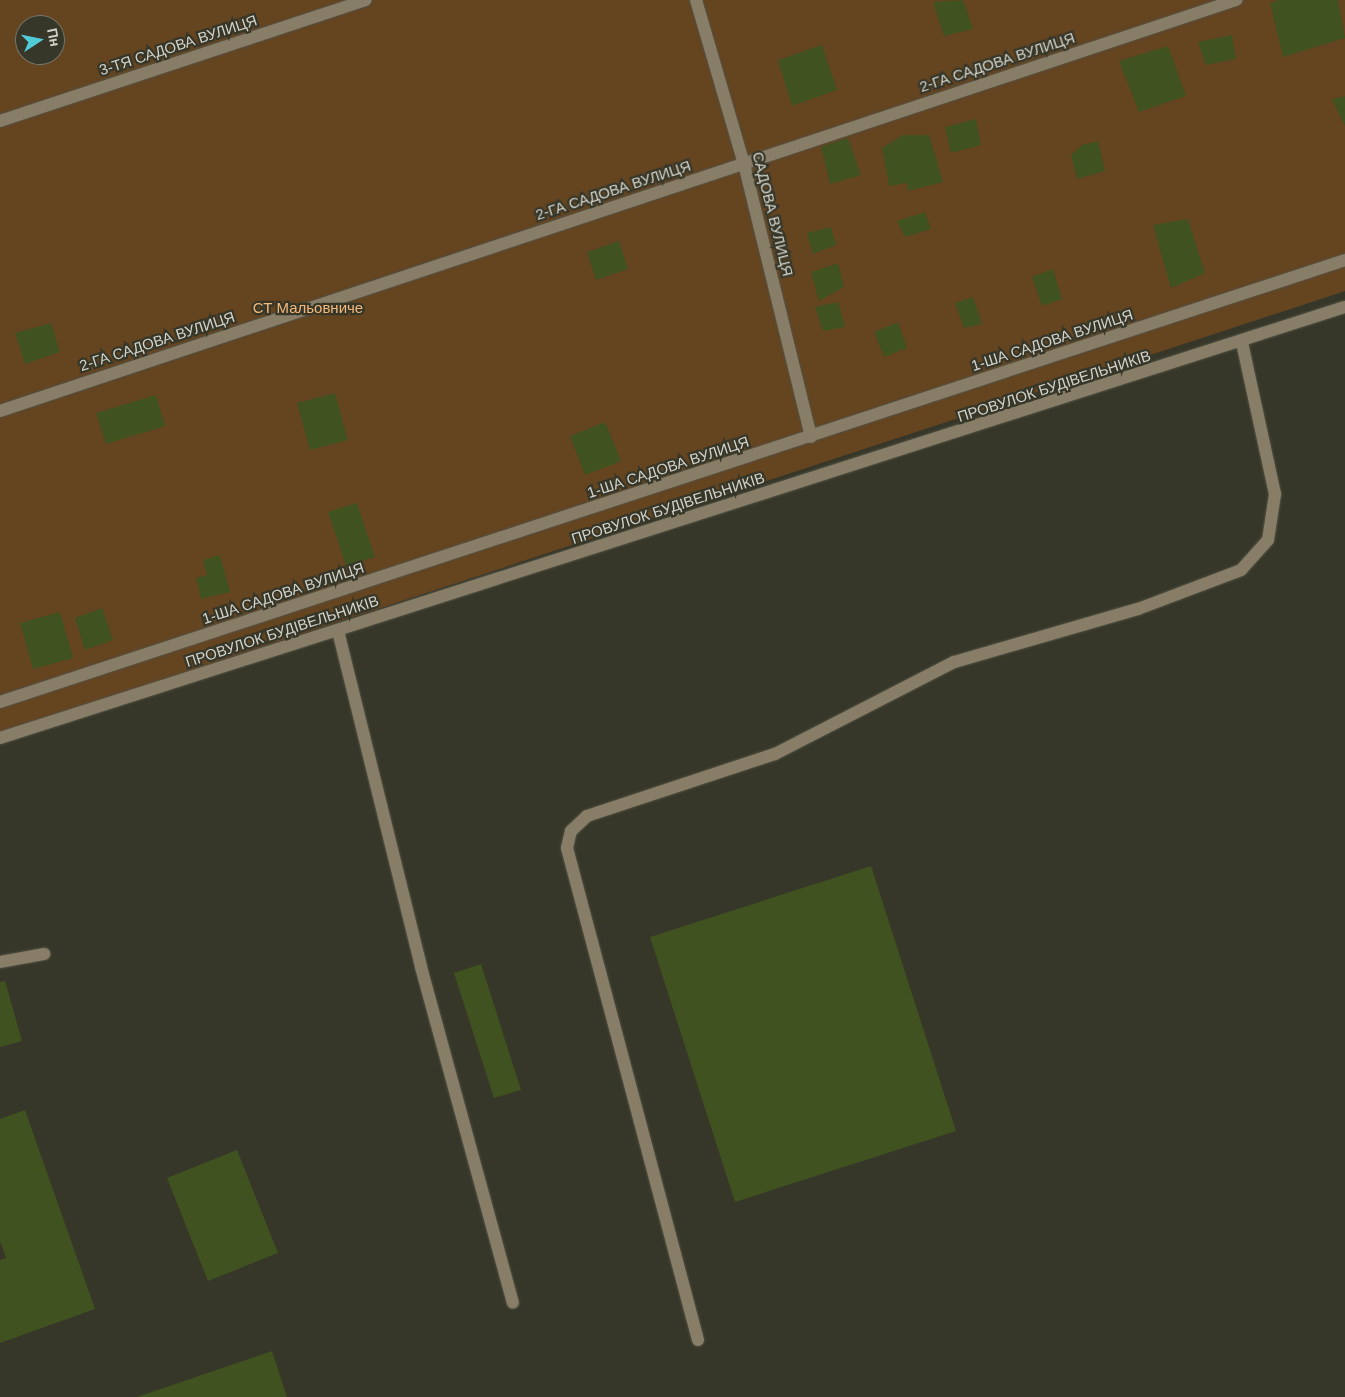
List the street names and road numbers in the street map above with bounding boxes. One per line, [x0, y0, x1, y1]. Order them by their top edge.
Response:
street label: 3-ТЯ САДОВА ВУЛИЦЯ [97, 11, 259, 79]
street label: 2-ГА САДОВА ВУЛИЦЯ [917, 28, 1077, 96]
street label: САДОВА ВУЛИЦЯ [749, 150, 797, 278]
street label: 2-ГА САДОВА ВУЛИЦЯ [533, 156, 693, 224]
street label: 1-ША САДОВА ВУЛИЦЯ [969, 305, 1135, 375]
street label: 2-ГА САДОВА ВУЛИЦЯ [77, 307, 237, 375]
street label: ПРОВУЛОК БУДІВЕЛЬНИКІВ [955, 346, 1153, 426]
street label: 1-ША САДОВА ВУЛИЦЯ [585, 432, 751, 502]
street label: ПРОВУЛОК БУДІВЕЛЬНИКІВ [569, 468, 767, 548]
street label: 1-ША САДОВА ВУЛИЦЯ [200, 558, 366, 628]
street label: ПРОВУЛОК БУДІВЕЛЬНИКІВ [183, 591, 381, 671]

